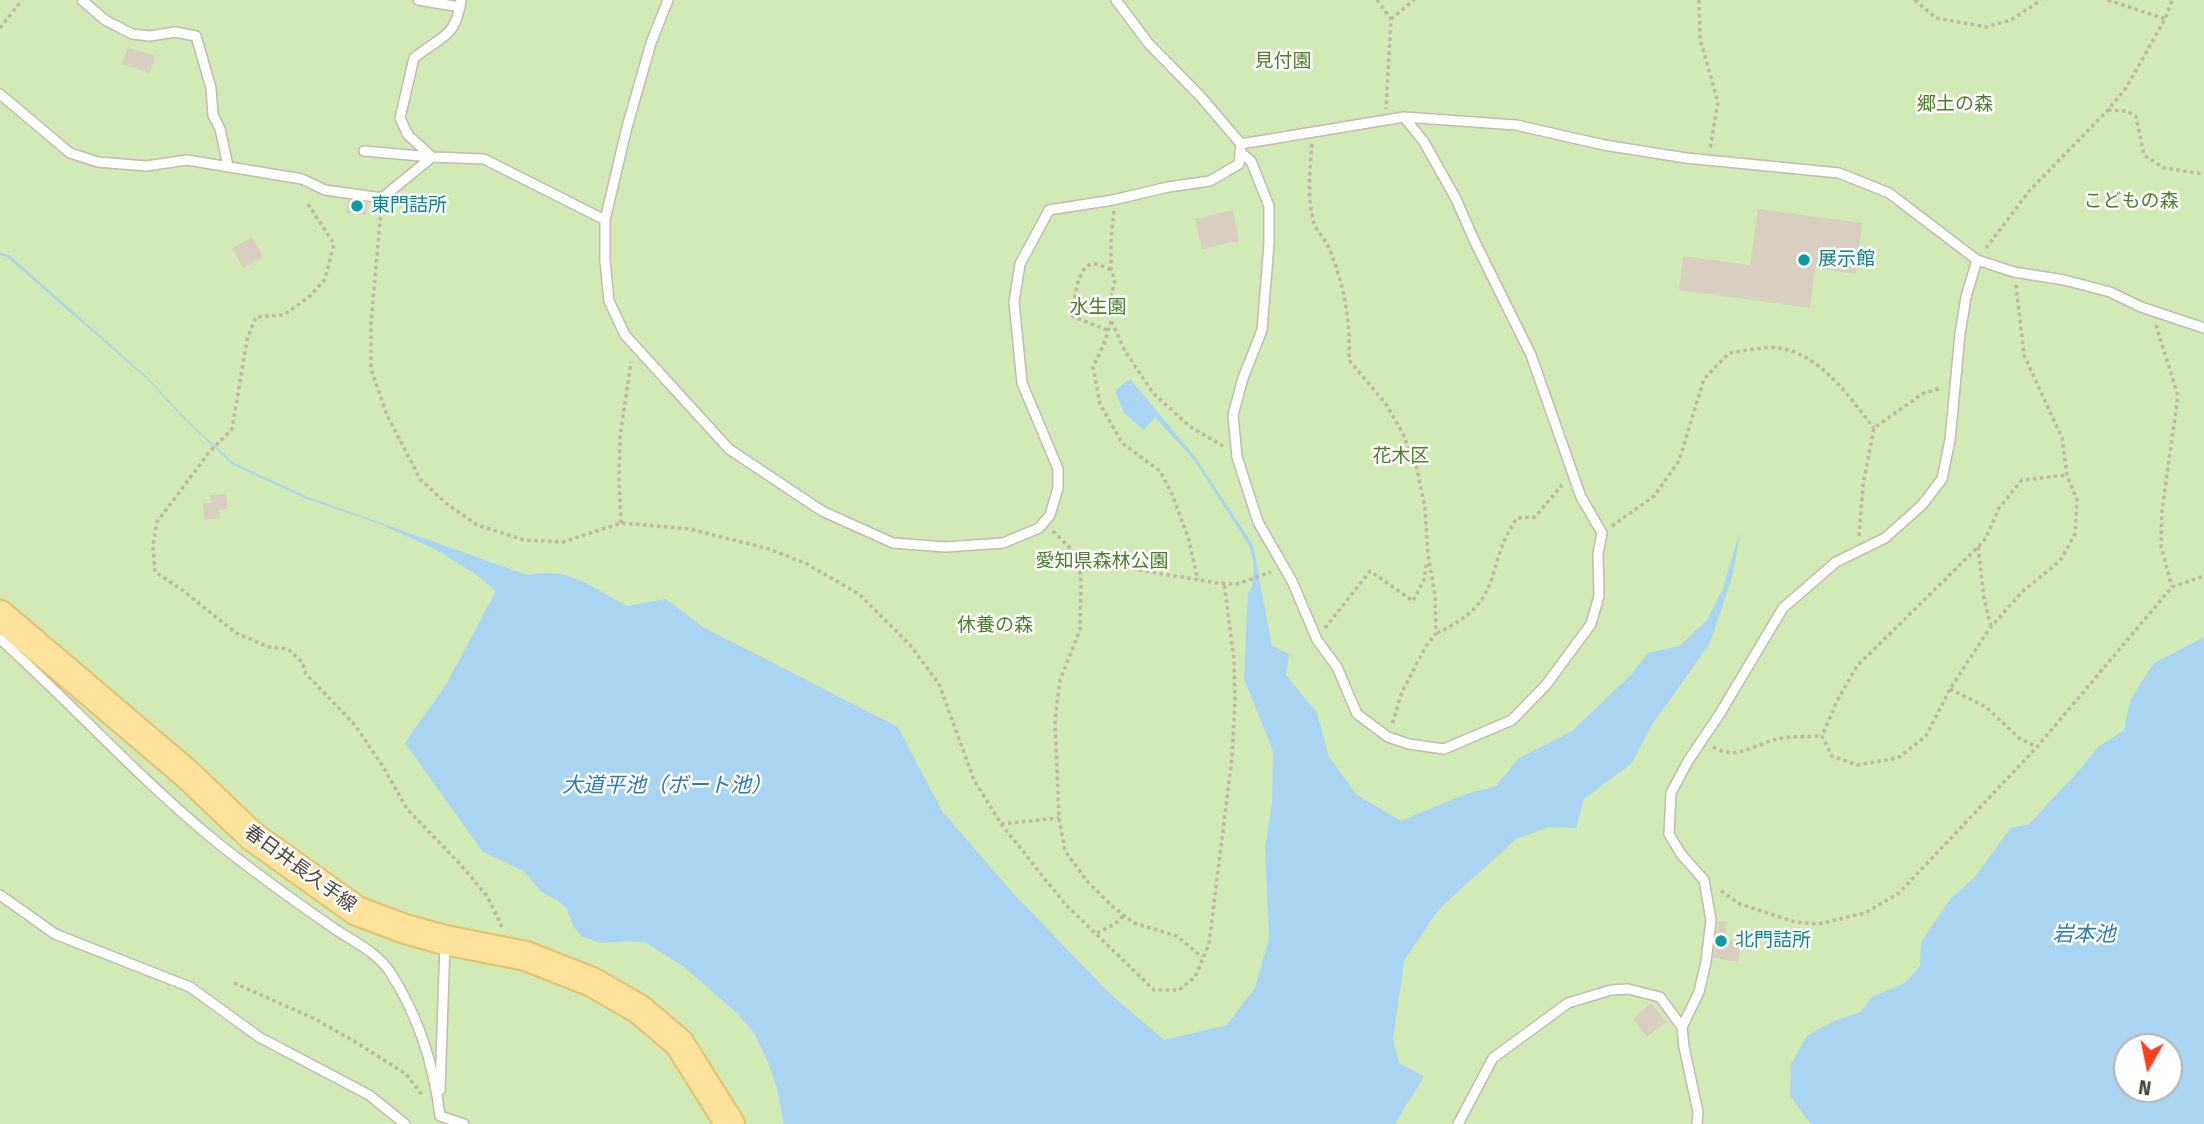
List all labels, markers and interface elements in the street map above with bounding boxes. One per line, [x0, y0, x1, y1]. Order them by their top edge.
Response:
park label: 見付園 [1255, 51, 1311, 73]
park label: 郷土の森 [1917, 94, 1993, 116]
park label: こどもの森 [2084, 191, 2178, 213]
place label: 東門詰所 [371, 195, 447, 217]
marker: 東門詰所 [349, 198, 365, 214]
place label: 展示館 [1818, 249, 1875, 271]
marker: 展示館 [1796, 252, 1812, 268]
park label: 水生園 [1070, 297, 1126, 319]
park label: 花木区 [1373, 446, 1429, 468]
park label: 愛知県森林公園 [1036, 551, 1168, 573]
park label: 休養の森 [957, 615, 1033, 637]
water label: 大道平池（ボート池） [562, 773, 772, 799]
street label: 春日井長久手線 [239, 821, 361, 917]
water label: 岩本池 [2053, 922, 2115, 948]
place label: 北門詰所 [1735, 930, 1811, 952]
marker: 北門詰所 [1713, 933, 1729, 949]
north arrow [2113, 1033, 2183, 1103]
text: N [2137, 1075, 2153, 1100]

